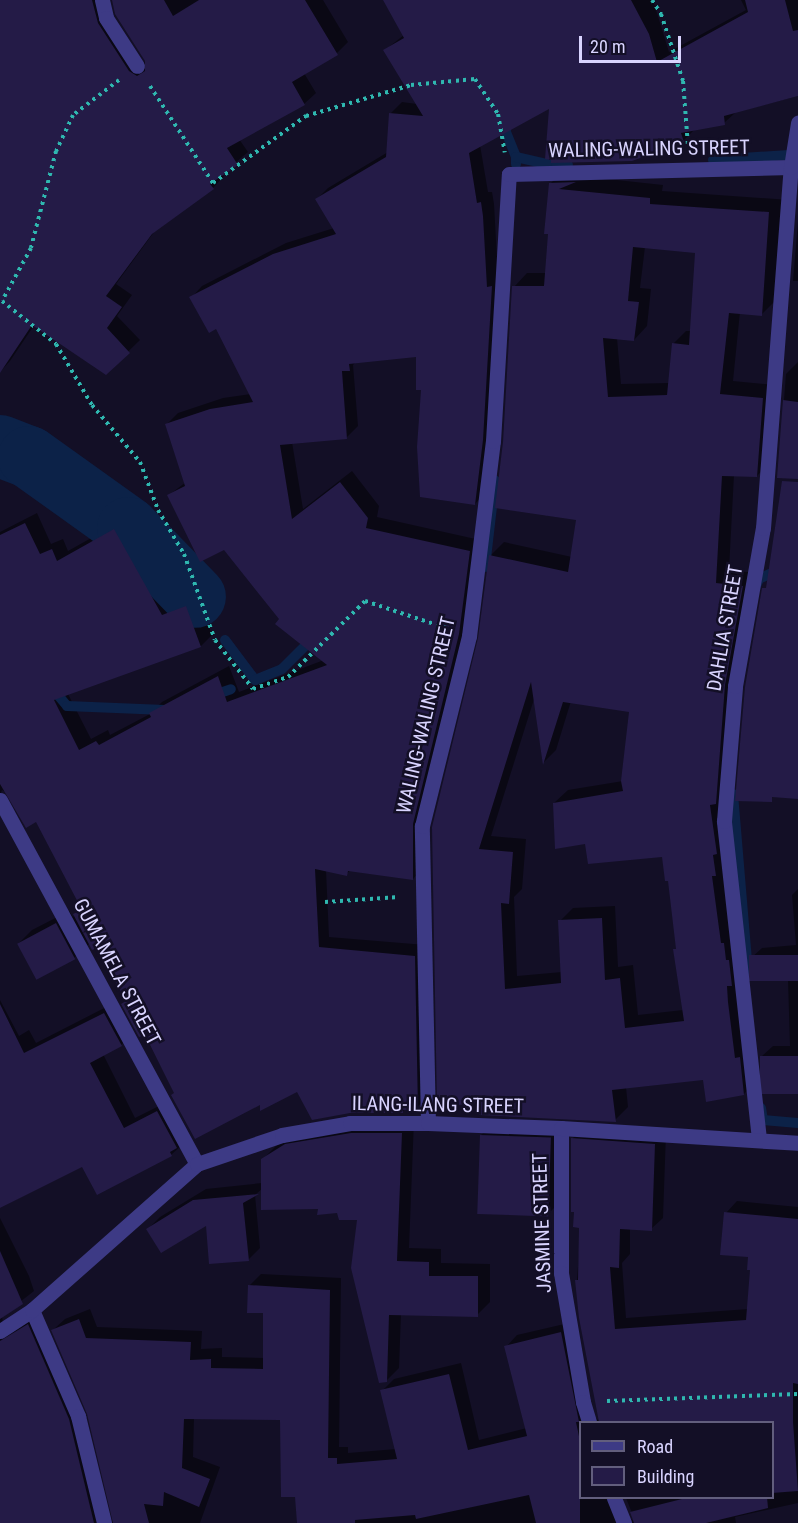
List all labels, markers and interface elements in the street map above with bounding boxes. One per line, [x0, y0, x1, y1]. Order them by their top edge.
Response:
scale bar [582, 24, 684, 62]
text: 20 m [590, 36, 625, 57]
street label: WALING-WALING STREET [548, 135, 750, 163]
street label: DAHLIA STREET [702, 563, 748, 693]
street label: WALING-WALING STREET [392, 614, 460, 816]
street label: GUMAMELA STREET [68, 895, 166, 1049]
street label: ILANG-ILANG STREET [352, 1091, 524, 1119]
street label: JASMINE STREET [528, 1152, 556, 1294]
legend [579, 1421, 774, 1499]
text: Road [637, 1436, 673, 1457]
text: Building [637, 1466, 694, 1487]

